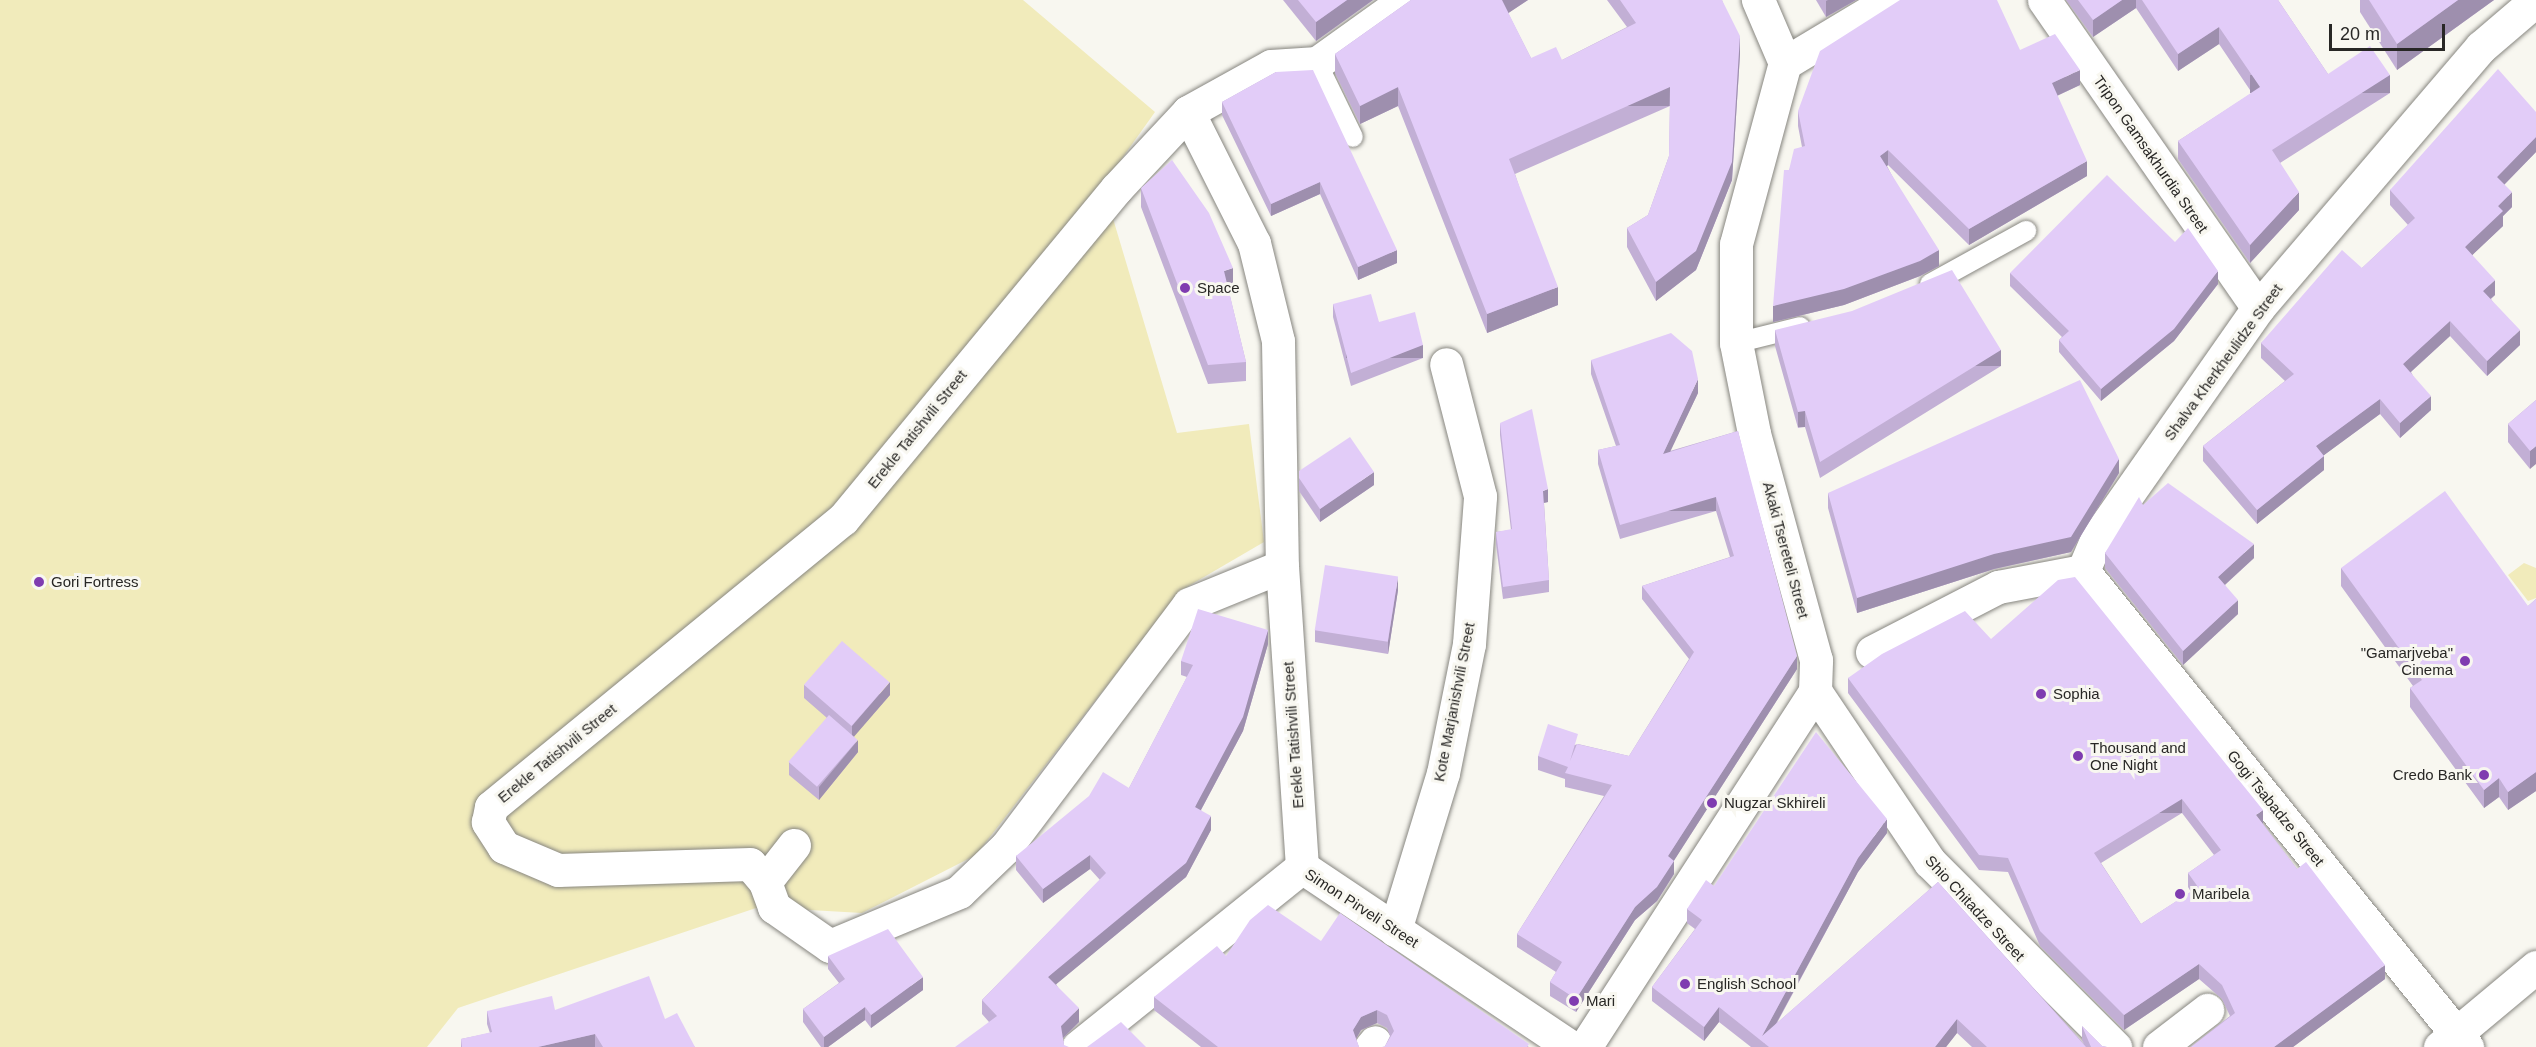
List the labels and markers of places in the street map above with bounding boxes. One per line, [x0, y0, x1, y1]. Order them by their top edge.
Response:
place label: Space [1197, 279, 1240, 297]
marker: Space [1178, 281, 1192, 295]
place label: Gori Fortress [51, 573, 139, 591]
marker: Gori Fortress [32, 575, 46, 589]
place label: "Gamarjveba" Cinema [2361, 643, 2453, 678]
marker: "Gamarjveba" Cinema [2458, 654, 2472, 668]
place label: Sophia [2053, 685, 2100, 703]
marker: Sophia [2034, 687, 2048, 701]
place label: Thousand and One Night [2090, 738, 2186, 773]
marker: Thousand and One Night [2071, 749, 2085, 763]
place label: Credo Bank [2393, 766, 2472, 784]
marker: Credo Bank [2477, 768, 2491, 782]
place label: Nugzar Skhireli [1724, 794, 1826, 812]
marker: Nugzar Skhireli [1705, 796, 1719, 810]
place label: Maribela [2192, 885, 2250, 903]
marker: Maribela [2173, 887, 2187, 901]
place label: English School [1697, 975, 1796, 993]
marker: English School [1678, 977, 1692, 991]
place label: Mari [1586, 992, 1615, 1010]
marker: Mari [1567, 994, 1581, 1008]

